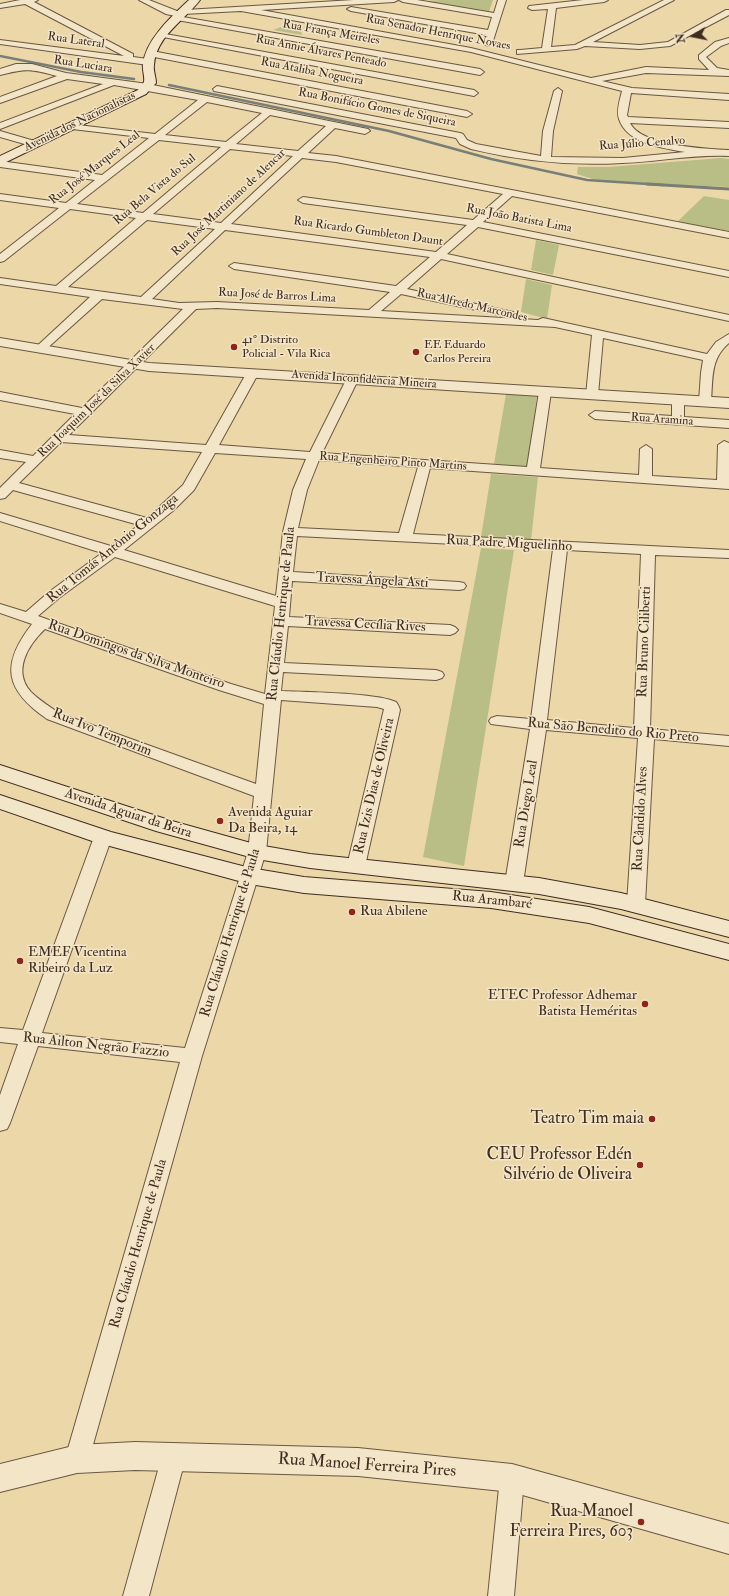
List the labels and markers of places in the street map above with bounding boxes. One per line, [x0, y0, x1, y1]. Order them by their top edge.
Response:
place label: 41º Distrito Policial - Vila Rica [242, 333, 330, 361]
place label: EE Eduardo Carlos Pereira [424, 338, 491, 366]
marker: 41º Distrito Policial - Vila Rica [229, 342, 239, 352]
marker: EE Eduardo Carlos Pereira [411, 347, 421, 357]
place label: Avenida Aguiar Da Beira, 14 [228, 805, 313, 838]
marker: Avenida Aguiar Da Beira, 14 [215, 816, 225, 826]
place label: Rua Abilene [360, 904, 428, 920]
marker: Rua Abilene [347, 907, 357, 917]
place label: EMEF Vicentina Ribeiro da Luz [28, 945, 127, 978]
marker: EMEF Vicentina Ribeiro da Luz [15, 956, 25, 966]
place label: ETEC Professor Adhemar Batista Heméritas [488, 988, 637, 1020]
marker: ETEC Professor Adhemar Batista Heméritas [640, 999, 650, 1009]
place label: Teatro Tim maia [530, 1109, 644, 1129]
marker: Teatro Tim maia [647, 1114, 657, 1124]
place label: CEU Professor Edén Silvério de Oliveira [486, 1145, 632, 1185]
marker: CEU Professor Edén Silvério de Oliveira [635, 1160, 645, 1170]
place label: Rua Manoel Ferreira Pires, 603 [509, 1502, 633, 1542]
marker: Rua Manoel Ferreira Pires, 603 [636, 1517, 646, 1527]

